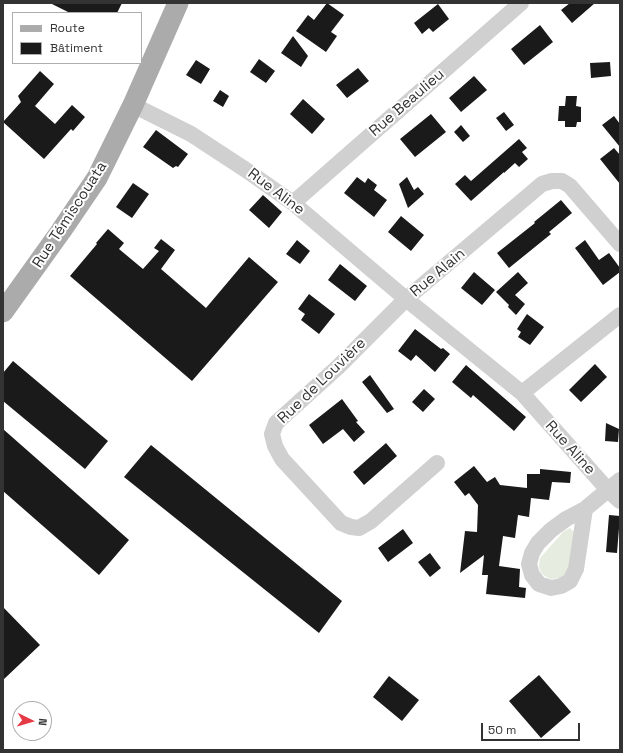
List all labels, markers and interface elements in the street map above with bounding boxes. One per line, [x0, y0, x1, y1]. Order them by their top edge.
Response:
legend [12, 12, 142, 64]
text: Route [50, 20, 85, 36]
text: Bâtiment [50, 40, 103, 56]
street label: Rue Beaulieu [366, 66, 448, 140]
street label: Rue Témiscouata [29, 158, 111, 272]
street label: Rue Aline [244, 165, 308, 219]
street label: Rue Alain [407, 245, 469, 301]
street label: Rue de Louvière [274, 334, 370, 428]
street label: Rue Aline [541, 417, 599, 479]
north arrow [12, 701, 52, 741]
scale bar [483, 715, 582, 741]
text: N [36, 718, 50, 726]
text: 50 m [488, 722, 516, 738]

